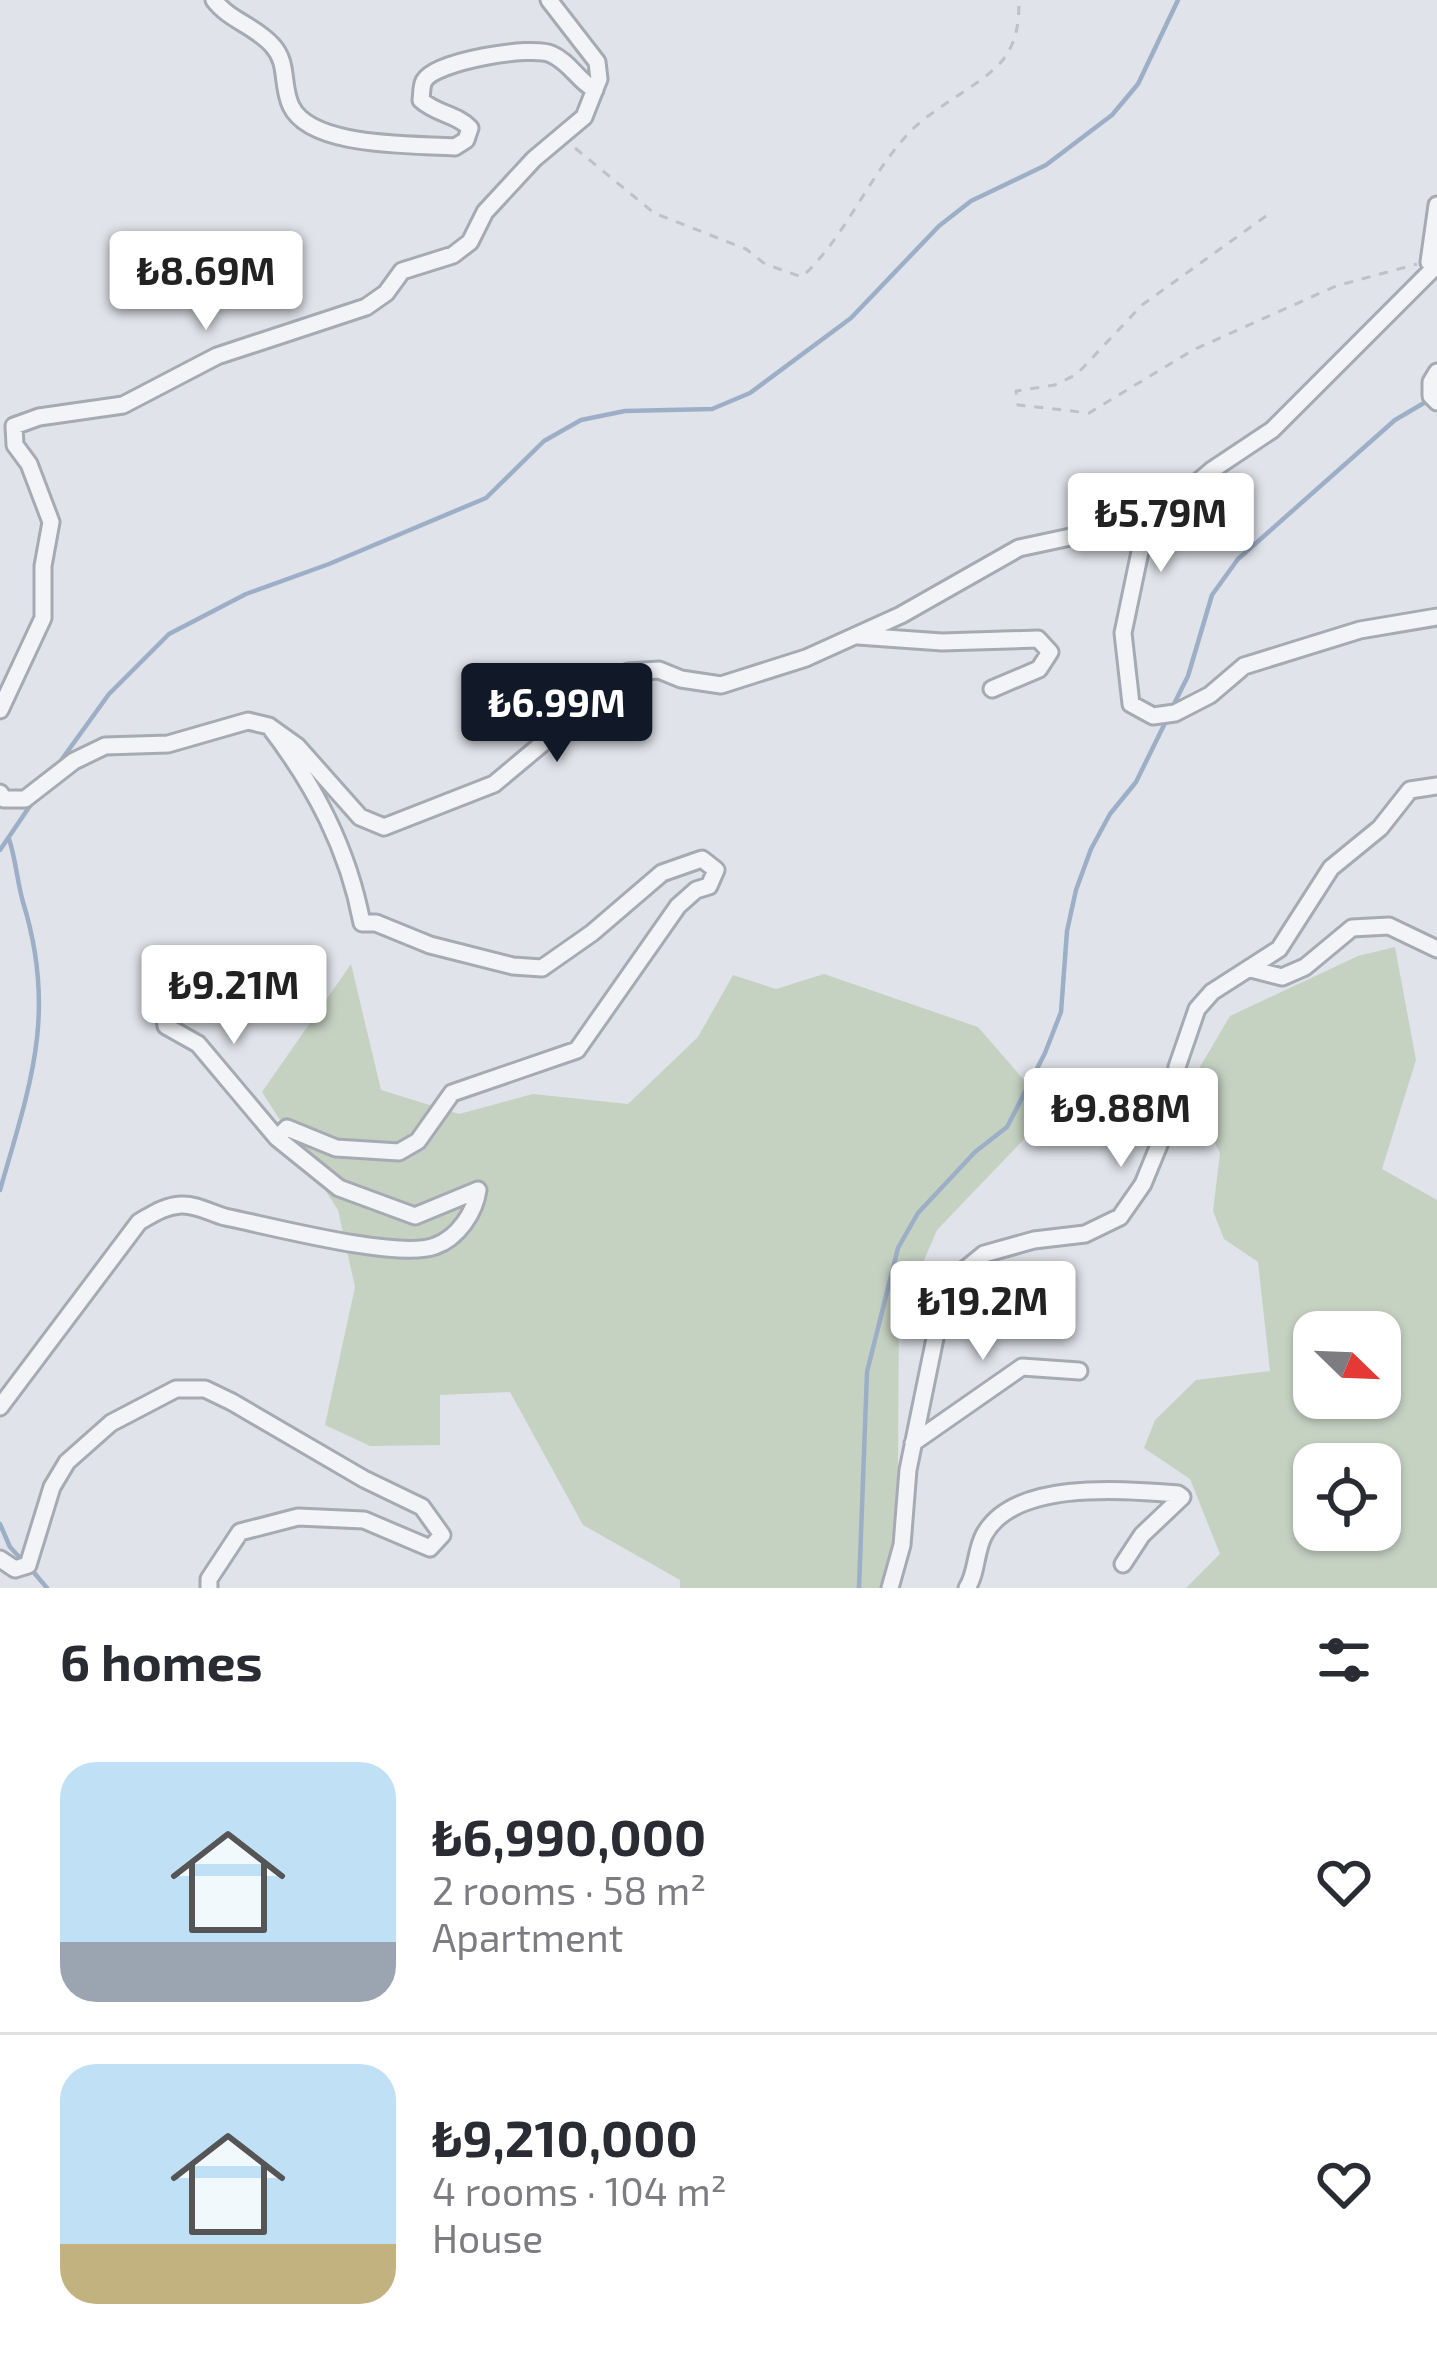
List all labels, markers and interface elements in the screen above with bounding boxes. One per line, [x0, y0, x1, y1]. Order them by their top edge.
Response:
pin: ₺8.69M [108, 231, 304, 333]
text: ₺8.69M [137, 246, 275, 293]
pin: ₺5.79M [1063, 473, 1259, 575]
text: ₺5.79M [1095, 488, 1227, 535]
pin: ₺6.99M [459, 663, 655, 765]
text: ₺6.99M [488, 678, 626, 725]
pin: ₺9.21M [136, 945, 332, 1047]
text: ₺9.21M [169, 960, 299, 1007]
pin: ₺9.88M [1023, 1068, 1219, 1170]
text: ₺9.88M [1051, 1083, 1191, 1130]
pin: ₺19.2M [885, 1261, 1081, 1363]
text: ₺19.2M [918, 1276, 1048, 1323]
north arrow [1293, 1311, 1401, 1419]
map controls [1293, 1311, 1401, 1551]
button: locate [1293, 1443, 1401, 1551]
icon: filters [1311, 1627, 1377, 1693]
text: 6 homes [60, 1630, 263, 1691]
text: ₺6,990,000 [432, 1805, 706, 1866]
icon: home [156, 1810, 300, 1954]
icon: heart [1311, 1849, 1377, 1915]
text: 2 rooms · 58 m² [432, 1866, 706, 1913]
text: Apartment [432, 1913, 623, 1960]
text: ₺9,210,000 [432, 2106, 698, 2167]
icon: home [156, 2112, 300, 2256]
icon: heart [1311, 2151, 1377, 2217]
text: 4 rooms · 104 m² [432, 2167, 727, 2214]
text: House [432, 2214, 543, 2261]

